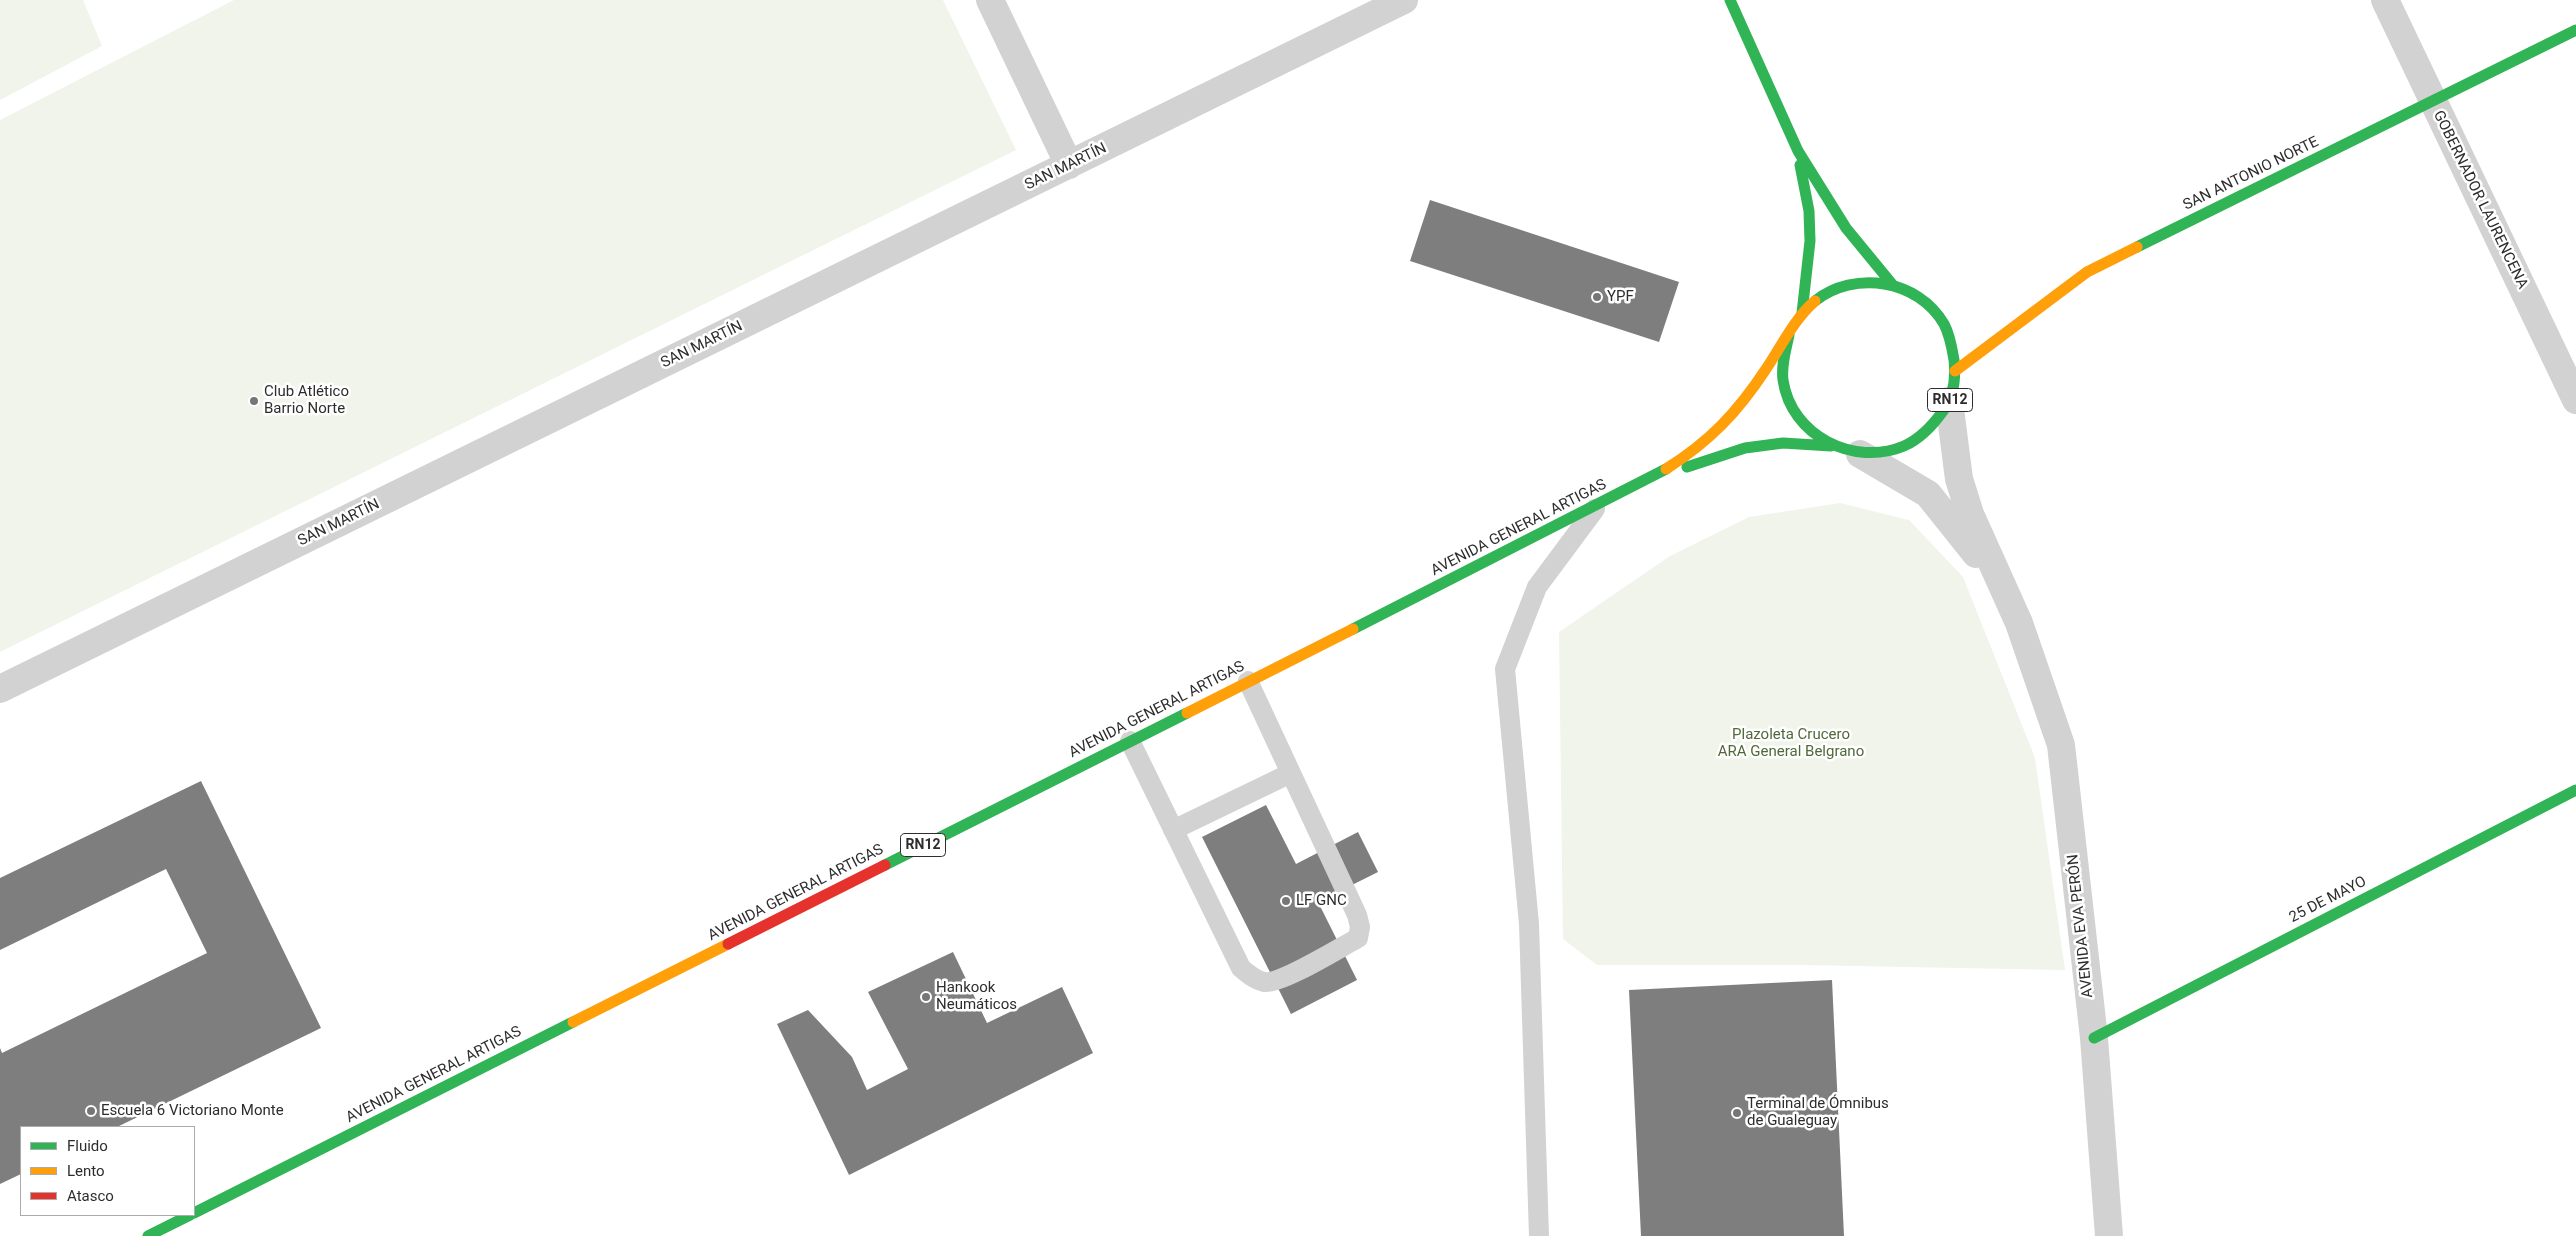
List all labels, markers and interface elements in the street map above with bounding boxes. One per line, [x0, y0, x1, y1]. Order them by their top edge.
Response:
street label: GOBERNADOR LAURENCENA [2429, 108, 2531, 292]
street label: SAN ANTONIO NORTE [2180, 133, 2322, 215]
street label: SAN MARTÍN [1022, 140, 1110, 194]
place label: YPF [1607, 288, 1634, 306]
marker: YPF [1591, 291, 1603, 303]
street label: SAN MARTÍN [658, 318, 746, 372]
place label: Club Atlético Barrio Norte [264, 383, 349, 418]
road number: RN12 [1928, 388, 1972, 412]
marker: Club Atlético Barrio Norte [248, 395, 260, 407]
street label: AVENIDA GENERAL ARTIGAS [1428, 476, 1610, 580]
street label: SAN MARTÍN [295, 496, 383, 550]
street label: AVENIDA GENERAL ARTIGAS [1066, 658, 1248, 762]
park label: Plazoleta Crucero ARA General Belgrano [1718, 726, 1864, 761]
road number: RN12 [900, 834, 946, 856]
street label: AVENIDA GENERAL ARTIGAS [705, 841, 887, 945]
street label: AVENIDA EVA PERÓN [2064, 853, 2098, 999]
street label: 25 DE MAYO [2286, 873, 2370, 927]
place label: LF GNC [1296, 892, 1347, 910]
marker: LF GNC [1280, 895, 1292, 907]
place label: Hankook Neumáticos [936, 979, 1017, 1014]
marker: Hankook Neumáticos [920, 991, 932, 1003]
street label: AVENIDA GENERAL ARTIGAS [343, 1023, 525, 1127]
place label: Terminal de Ómnibus de Gualeguay [1747, 1095, 1889, 1130]
place label: Escuela 6 Victoriano Monte [101, 1102, 284, 1120]
marker: Escuela 6 Victoriano Monte [85, 1105, 97, 1117]
marker: Terminal de Ómnibus de Gualeguay [1731, 1107, 1743, 1119]
legend [20, 1126, 195, 1216]
text: Fluido [67, 1137, 108, 1155]
text: Lento [67, 1162, 105, 1180]
text: Atasco [67, 1187, 114, 1205]

